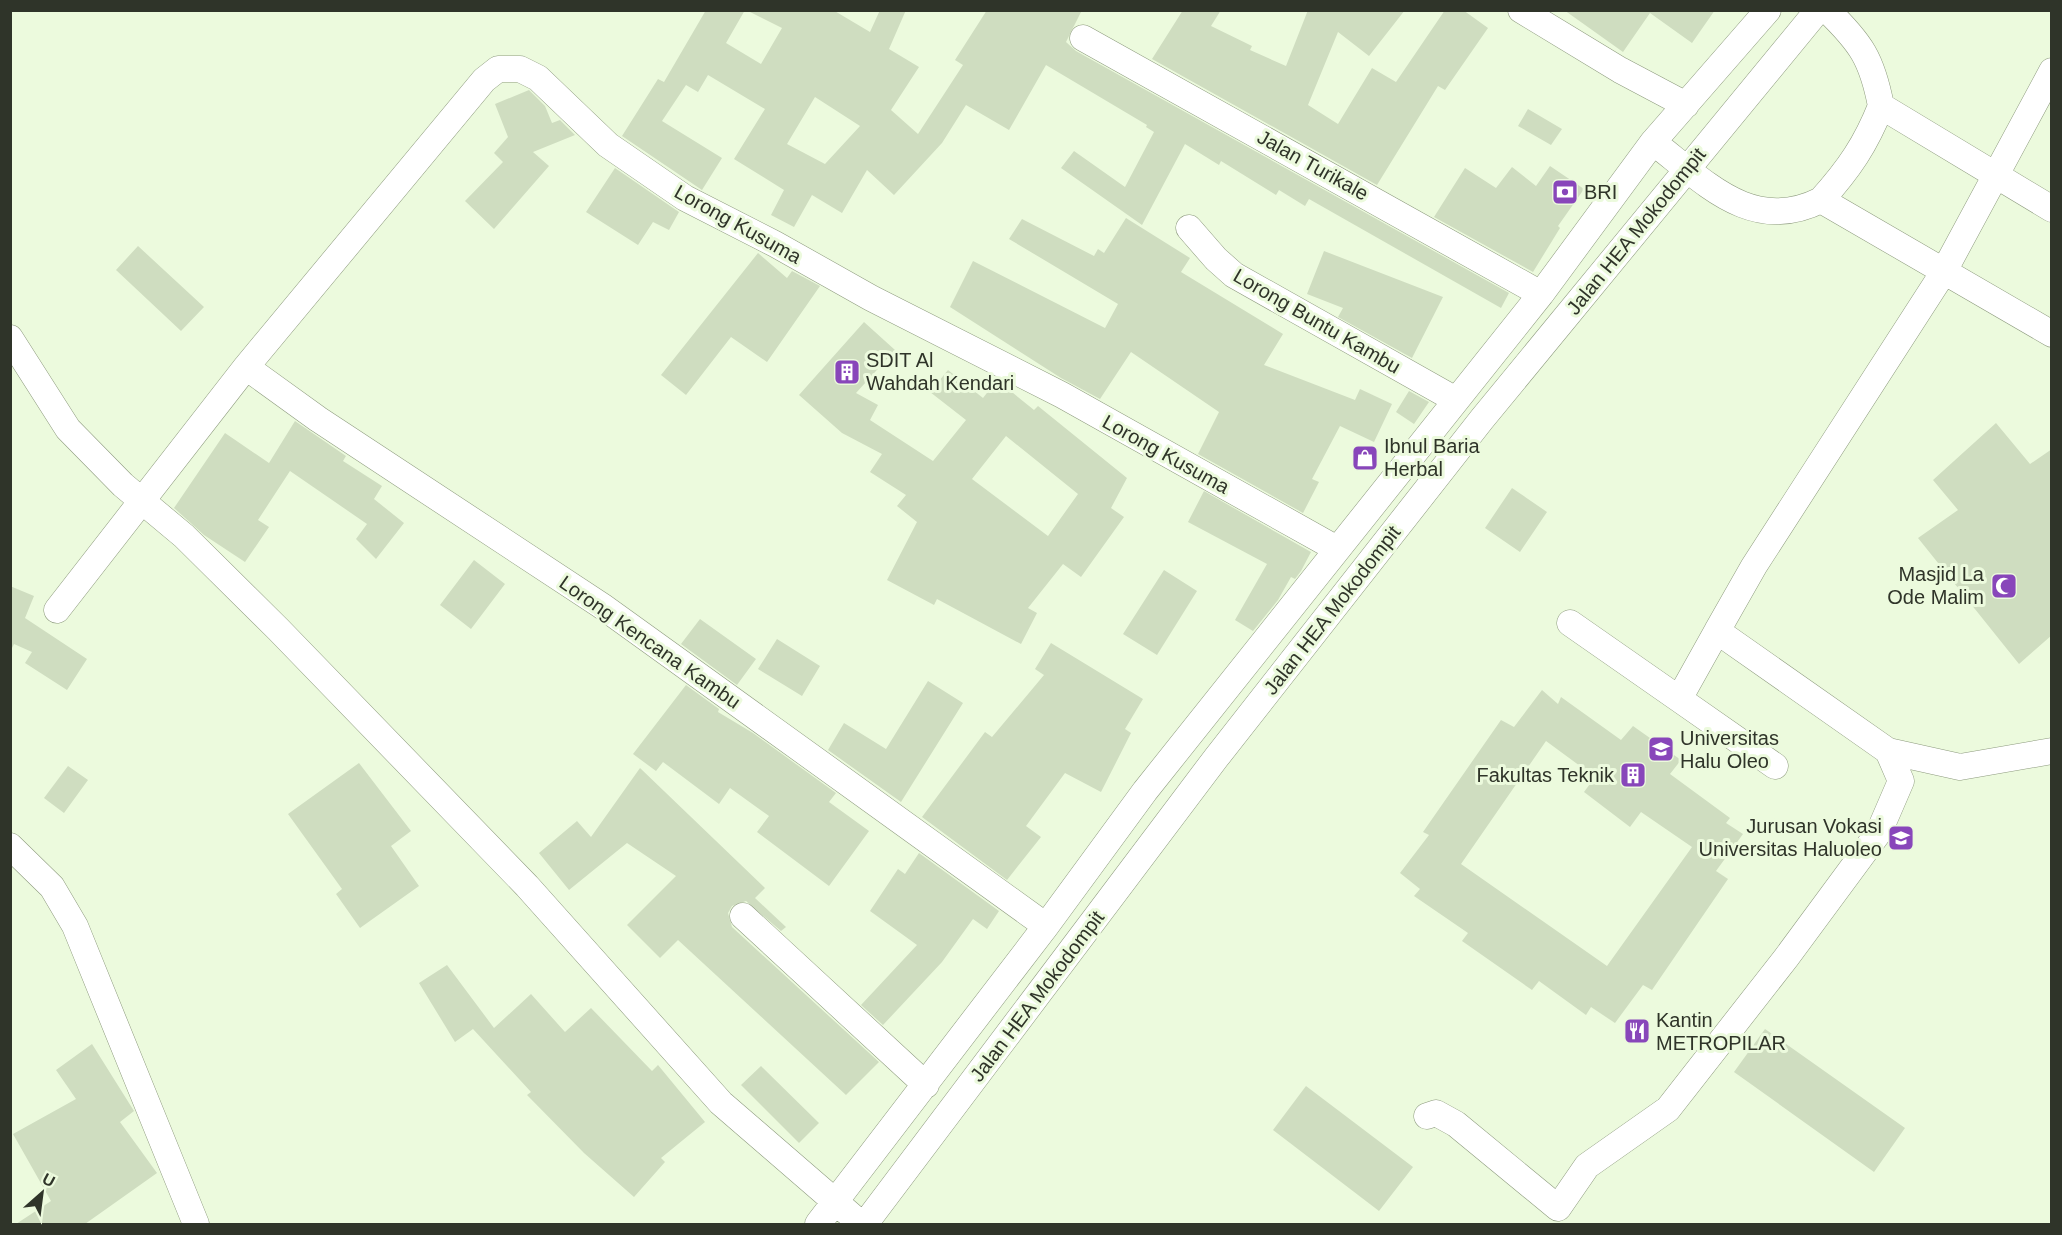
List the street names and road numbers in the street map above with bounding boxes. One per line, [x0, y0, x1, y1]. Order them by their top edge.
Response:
street label: Jalan Turikale [1254, 125, 1372, 205]
street label: Jalan HEA Mokodompit [1562, 143, 1710, 319]
street label: Lorong Kusuma [671, 180, 806, 268]
street label: Lorong Buntu Kambu [1230, 264, 1404, 378]
street label: Lorong Kusuma [1099, 410, 1234, 498]
street label: Jalan HEA Mokodompit [1259, 521, 1405, 699]
street label: Lorong Kencana Kambu [555, 571, 745, 713]
street label: Jalan HEA Mokodompit [966, 906, 1109, 1086]

